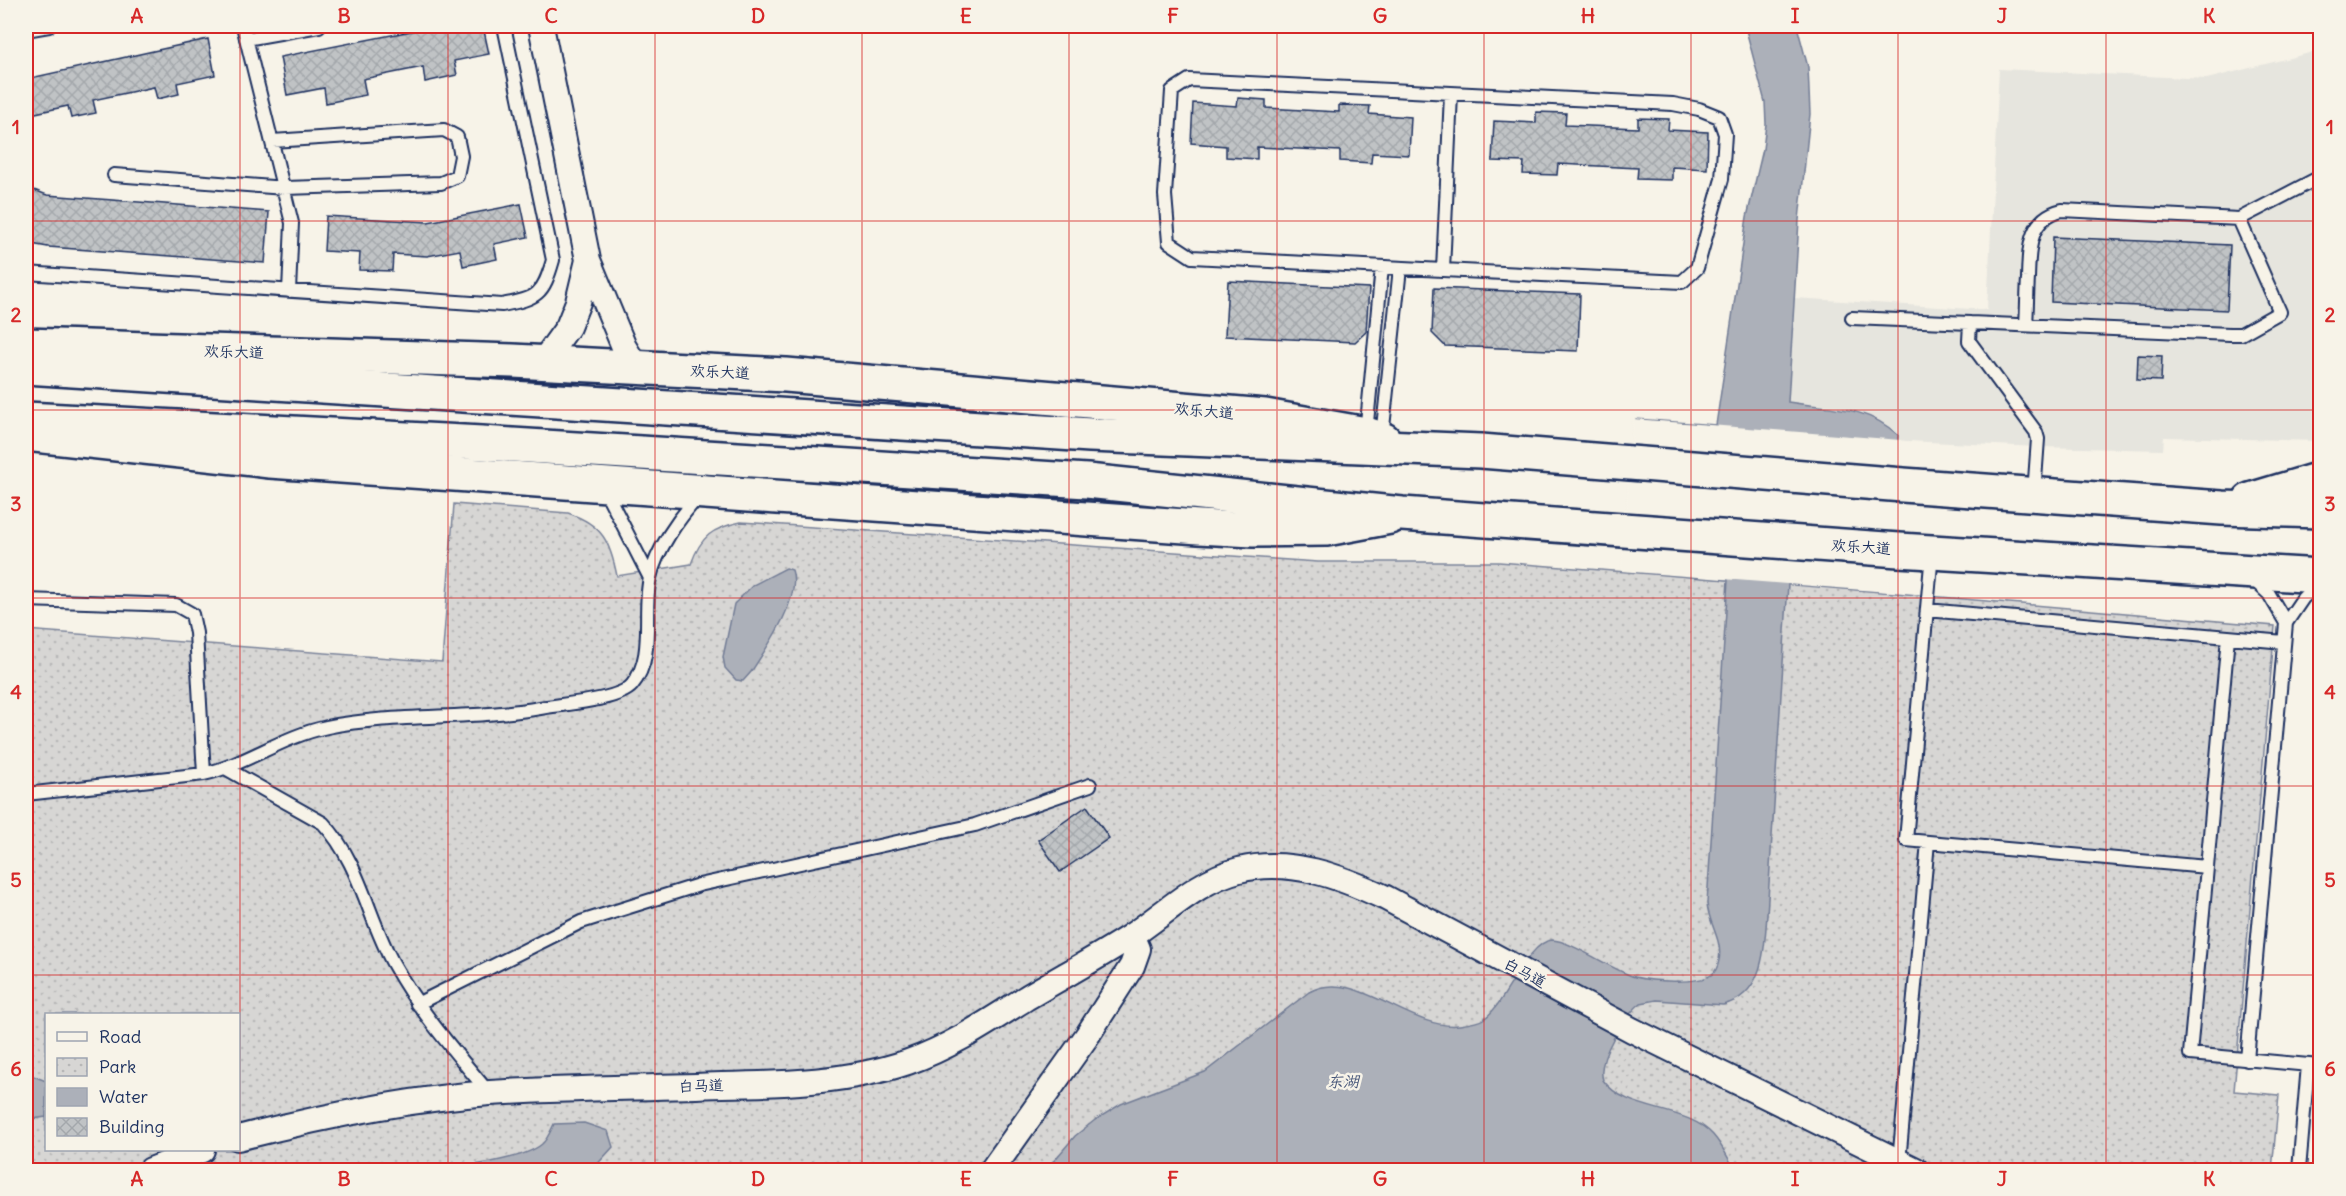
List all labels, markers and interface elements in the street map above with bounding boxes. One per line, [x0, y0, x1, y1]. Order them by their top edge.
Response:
text: A [131, 3, 144, 28]
text: B [337, 3, 351, 28]
text: C [544, 3, 558, 28]
text: D [751, 3, 765, 28]
text: E [960, 3, 972, 28]
text: F [1167, 3, 1179, 28]
text: G [1373, 3, 1387, 28]
text: H [1581, 3, 1595, 28]
text: I [1791, 3, 1800, 28]
text: J [1997, 3, 2008, 28]
text: K [2203, 3, 2216, 28]
text: 1 [12, 114, 20, 139]
text: 1 [2326, 114, 2334, 139]
text: 2 [11, 302, 22, 327]
text: 2 [2325, 302, 2336, 327]
street label: 欢乐大道 [204, 341, 264, 362]
street label: 欢乐大道 [690, 360, 750, 383]
street label: 欢乐大道 [1173, 398, 1235, 423]
text: 3 [10, 491, 22, 516]
text: 3 [2324, 491, 2336, 516]
street label: 欢乐大道 [1830, 535, 1892, 558]
text: 4 [10, 679, 22, 704]
text: 4 [2324, 679, 2336, 704]
text: 5 [10, 867, 22, 892]
text: 5 [2324, 867, 2336, 892]
street label: 白马道 [1501, 954, 1550, 992]
legend [45, 1013, 240, 1151]
text: Road [99, 1025, 142, 1048]
text: Park [99, 1055, 136, 1078]
text: 6 [10, 1056, 22, 1081]
text: 6 [2324, 1056, 2336, 1081]
water label: 东湖 [1327, 1071, 1361, 1091]
street label: 白马道 [678, 1075, 724, 1096]
text: Water [99, 1085, 149, 1108]
text: Building [99, 1115, 164, 1138]
text: A [131, 1166, 144, 1191]
text: B [337, 1166, 351, 1191]
text: C [544, 1166, 558, 1191]
text: D [751, 1166, 765, 1191]
text: E [960, 1166, 972, 1191]
text: F [1167, 1166, 1179, 1191]
text: G [1373, 1166, 1387, 1191]
text: H [1581, 1166, 1595, 1191]
text: I [1791, 1166, 1800, 1191]
text: J [1997, 1166, 2008, 1191]
text: K [2203, 1166, 2216, 1191]

